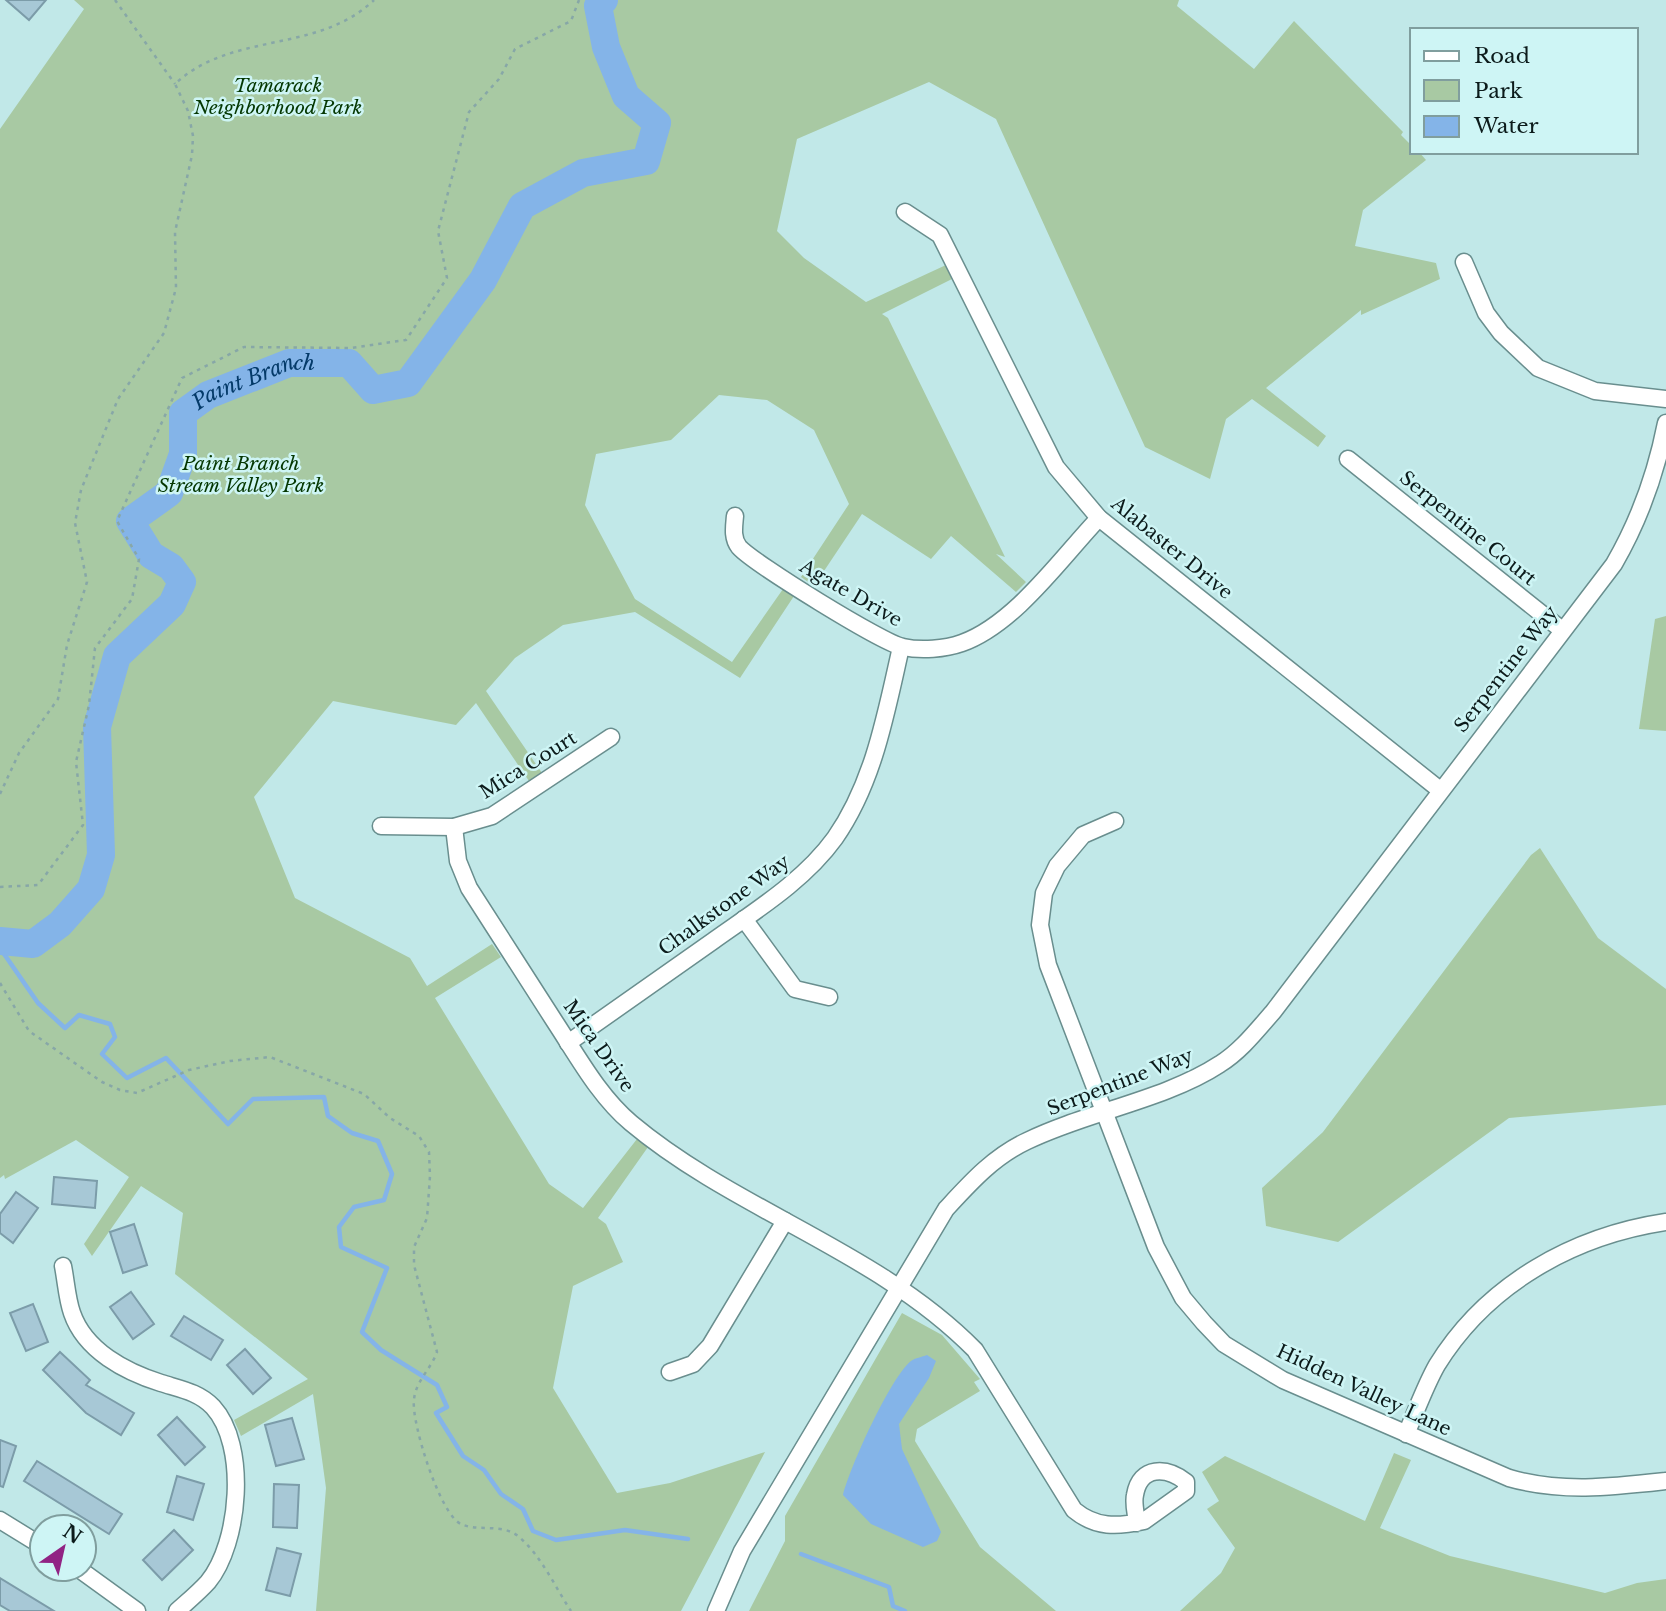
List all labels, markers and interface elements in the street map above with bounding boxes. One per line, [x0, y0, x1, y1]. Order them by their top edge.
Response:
legend [1410, 28, 1638, 154]
text: Road [1474, 43, 1530, 69]
park label: Tamarack Neighborhood Park [193, 74, 362, 119]
text: Park [1474, 78, 1523, 104]
text: Water [1473, 113, 1538, 139]
water label: Paint Branch [186, 349, 315, 416]
park label: Paint Branch Stream Valley Park [158, 452, 324, 497]
street label: Serpentine Court [1395, 466, 1541, 591]
street label: Alabaster Drive [1106, 491, 1237, 604]
street label: Agate Drive [795, 554, 906, 632]
street label: Serpentine Way [1449, 601, 1563, 737]
street label: Mica Court [475, 726, 581, 804]
street label: Chalkstone Way [654, 850, 794, 960]
street label: Mica Drive [559, 995, 639, 1097]
street label: Serpentine Way [1044, 1044, 1196, 1120]
street label: Hidden Valley Lane [1273, 1339, 1455, 1441]
north arrow [28, 1513, 98, 1583]
text: N [58, 1520, 86, 1549]

